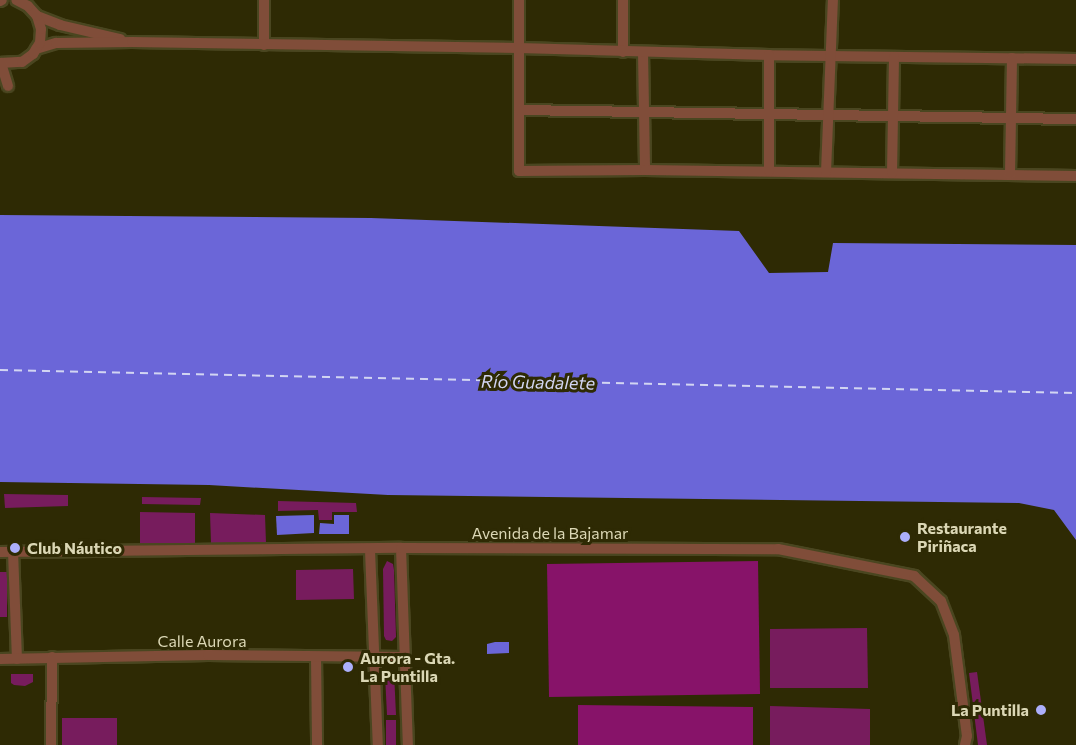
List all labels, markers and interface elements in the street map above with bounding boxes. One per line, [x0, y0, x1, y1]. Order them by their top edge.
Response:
water label: Río Guadalete [481, 370, 595, 394]
place label: Restaurante Piriñaca [917, 518, 1007, 556]
street label: Avenida de la Bajamar [472, 523, 628, 543]
marker: Restaurante Piriñaca [898, 530, 912, 544]
place label: Club Náutico [27, 538, 122, 558]
marker: Club Náutico [8, 541, 22, 555]
street label: Calle Aurora [157, 631, 247, 651]
place label: Aurora - Gta. La Puntilla [360, 648, 455, 686]
marker: Aurora - Gta. La Puntilla [341, 660, 355, 674]
place label: La Puntilla [951, 700, 1029, 720]
marker: La Puntilla [1034, 703, 1048, 717]

